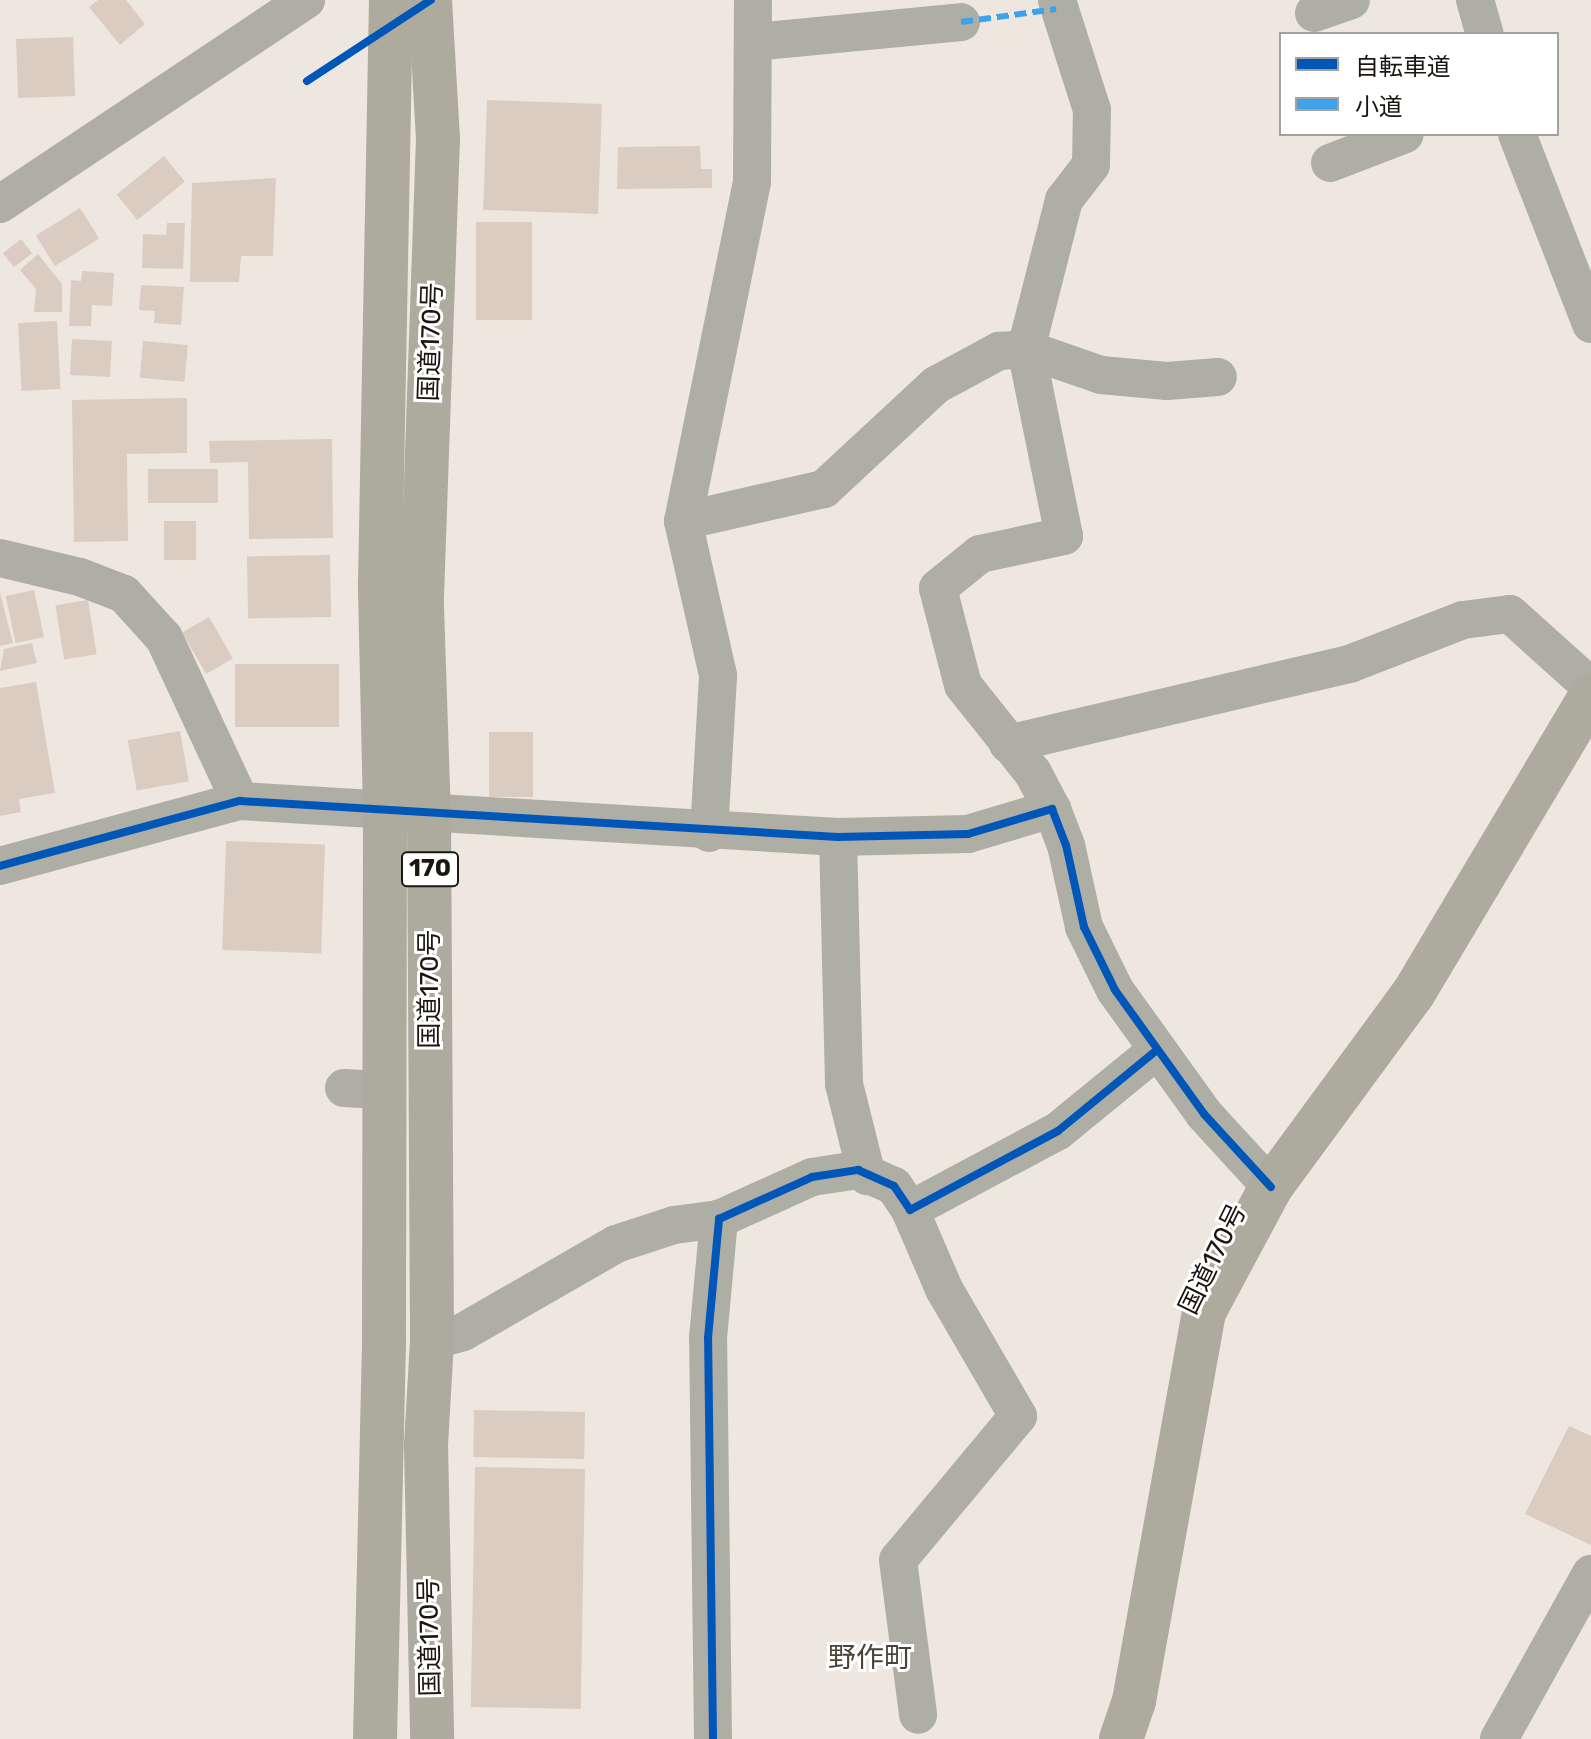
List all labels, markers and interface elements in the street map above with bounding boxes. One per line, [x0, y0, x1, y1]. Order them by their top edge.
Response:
legend [1279, 32, 1559, 136]
text: 自転車道 [1355, 53, 1451, 81]
text: 小道 [1355, 93, 1403, 121]
street label: 国道170号 [413, 282, 449, 402]
road number: 170 [400, 849, 460, 889]
street label: 国道170号 [414, 930, 446, 1048]
street label: 国道170号 [1173, 1199, 1253, 1319]
street label: 国道170号 [413, 1577, 447, 1697]
district label: 野作町 [828, 1641, 912, 1675]

